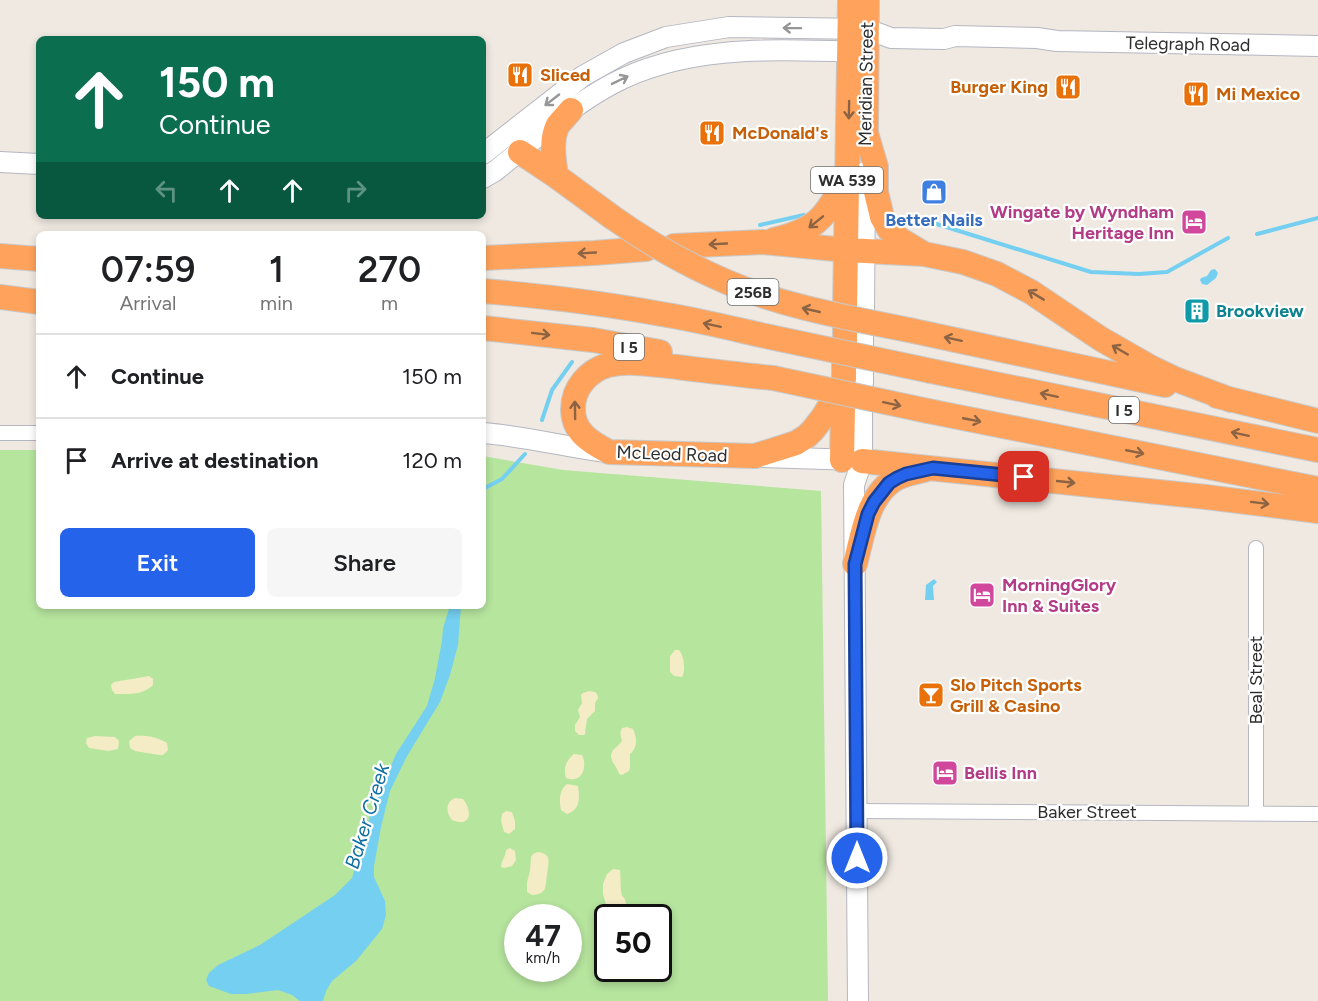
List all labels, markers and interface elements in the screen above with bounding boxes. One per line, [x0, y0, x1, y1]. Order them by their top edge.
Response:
one-way arrow [782, 22, 802, 33]
street label: Meridian Street [854, 22, 878, 146]
street label: Telegraph Road [1125, 32, 1251, 56]
text: 150 m [159, 57, 275, 108]
icon: ahead [60, 60, 138, 138]
restaurant icon: Sliced [505, 60, 535, 90]
place label: Sliced [540, 64, 591, 86]
restaurant icon: Burger King [1053, 72, 1083, 102]
one-way arrow [611, 74, 629, 86]
place label: Burger King [950, 76, 1048, 98]
restaurant icon: Mi Mexico [1181, 79, 1211, 109]
place label: Mi Mexico [1216, 83, 1300, 105]
one-way arrow [544, 94, 560, 107]
one-way arrow [843, 99, 854, 119]
text: Continue [159, 108, 271, 141]
restaurant icon: McDonald's [697, 118, 727, 148]
place label: McDonald's [732, 122, 829, 144]
road number: WA 539 [811, 167, 883, 193]
icon: left [150, 174, 183, 207]
icon: ahead [213, 174, 246, 207]
icon: ahead [276, 174, 309, 207]
icon: right [339, 174, 372, 207]
shop icon: Better Nails [919, 177, 949, 207]
place label: Wingate by Wyndham Heritage Inn [990, 201, 1174, 244]
hotel icon: Wingate by Wyndham Heritage Inn [1179, 207, 1209, 237]
place label: Better Nails [885, 209, 983, 231]
one-way arrow [808, 215, 824, 228]
one-way arrow [709, 238, 729, 249]
text: 07:59 [101, 248, 195, 291]
text: 1 [269, 248, 284, 291]
text: 270 [358, 248, 421, 291]
one-way arrow [578, 248, 598, 259]
road number: 256B [728, 279, 778, 305]
one-way arrow [1028, 289, 1045, 301]
text: Arrival [120, 291, 176, 315]
text: min [260, 291, 293, 315]
text: m [381, 291, 398, 315]
building icon: Brookview [1182, 296, 1212, 326]
place label: Brookview [1216, 300, 1304, 322]
one-way arrow [802, 303, 821, 315]
one-way arrow [703, 318, 722, 330]
one-way arrow [531, 329, 551, 340]
one-way arrow [944, 333, 963, 344]
road number: I 5 [614, 334, 644, 360]
one-way arrow [1112, 344, 1129, 356]
icon: ahead [60, 360, 93, 393]
text: Continue [111, 363, 204, 390]
text: 150 m [402, 363, 462, 390]
one-way arrow [1040, 389, 1059, 400]
road number: I 5 [1109, 397, 1139, 423]
one-way arrow [882, 398, 901, 410]
one-way arrow [569, 401, 580, 420]
one-way arrow [962, 415, 981, 426]
one-way arrow [1231, 428, 1250, 439]
street label: McLeod Road [616, 441, 728, 467]
icon: arrive [60, 444, 93, 477]
text: Arrive at destination [111, 447, 319, 474]
text: 120 m [402, 447, 462, 474]
one-way arrow [1125, 447, 1144, 458]
pin [998, 451, 1049, 502]
icon: arrive [1007, 460, 1040, 493]
one-way arrow [1056, 477, 1075, 488]
one-way arrow [1249, 498, 1269, 509]
button: Exit [60, 528, 255, 597]
button: Share [267, 528, 462, 597]
place label: MorningGlory Inn & Suites [1002, 574, 1117, 617]
hotel icon: MorningGlory Inn & Suites [967, 580, 997, 610]
street label: Beal Street [1245, 635, 1267, 724]
place label: Slo Pitch Sports Grill & Casino [950, 674, 1082, 717]
bar icon: Slo Pitch Sports Grill & Casino [916, 680, 946, 710]
hotel icon: Bellis Inn [930, 758, 960, 788]
water label: Baker Creek [340, 759, 395, 872]
place label: Bellis Inn [964, 762, 1037, 784]
street label: Baker Street [1037, 801, 1137, 823]
position arrow [825, 826, 889, 890]
speed limit sign: 50 [594, 904, 672, 982]
text: 47 [525, 917, 561, 954]
text: km/h [526, 949, 560, 967]

